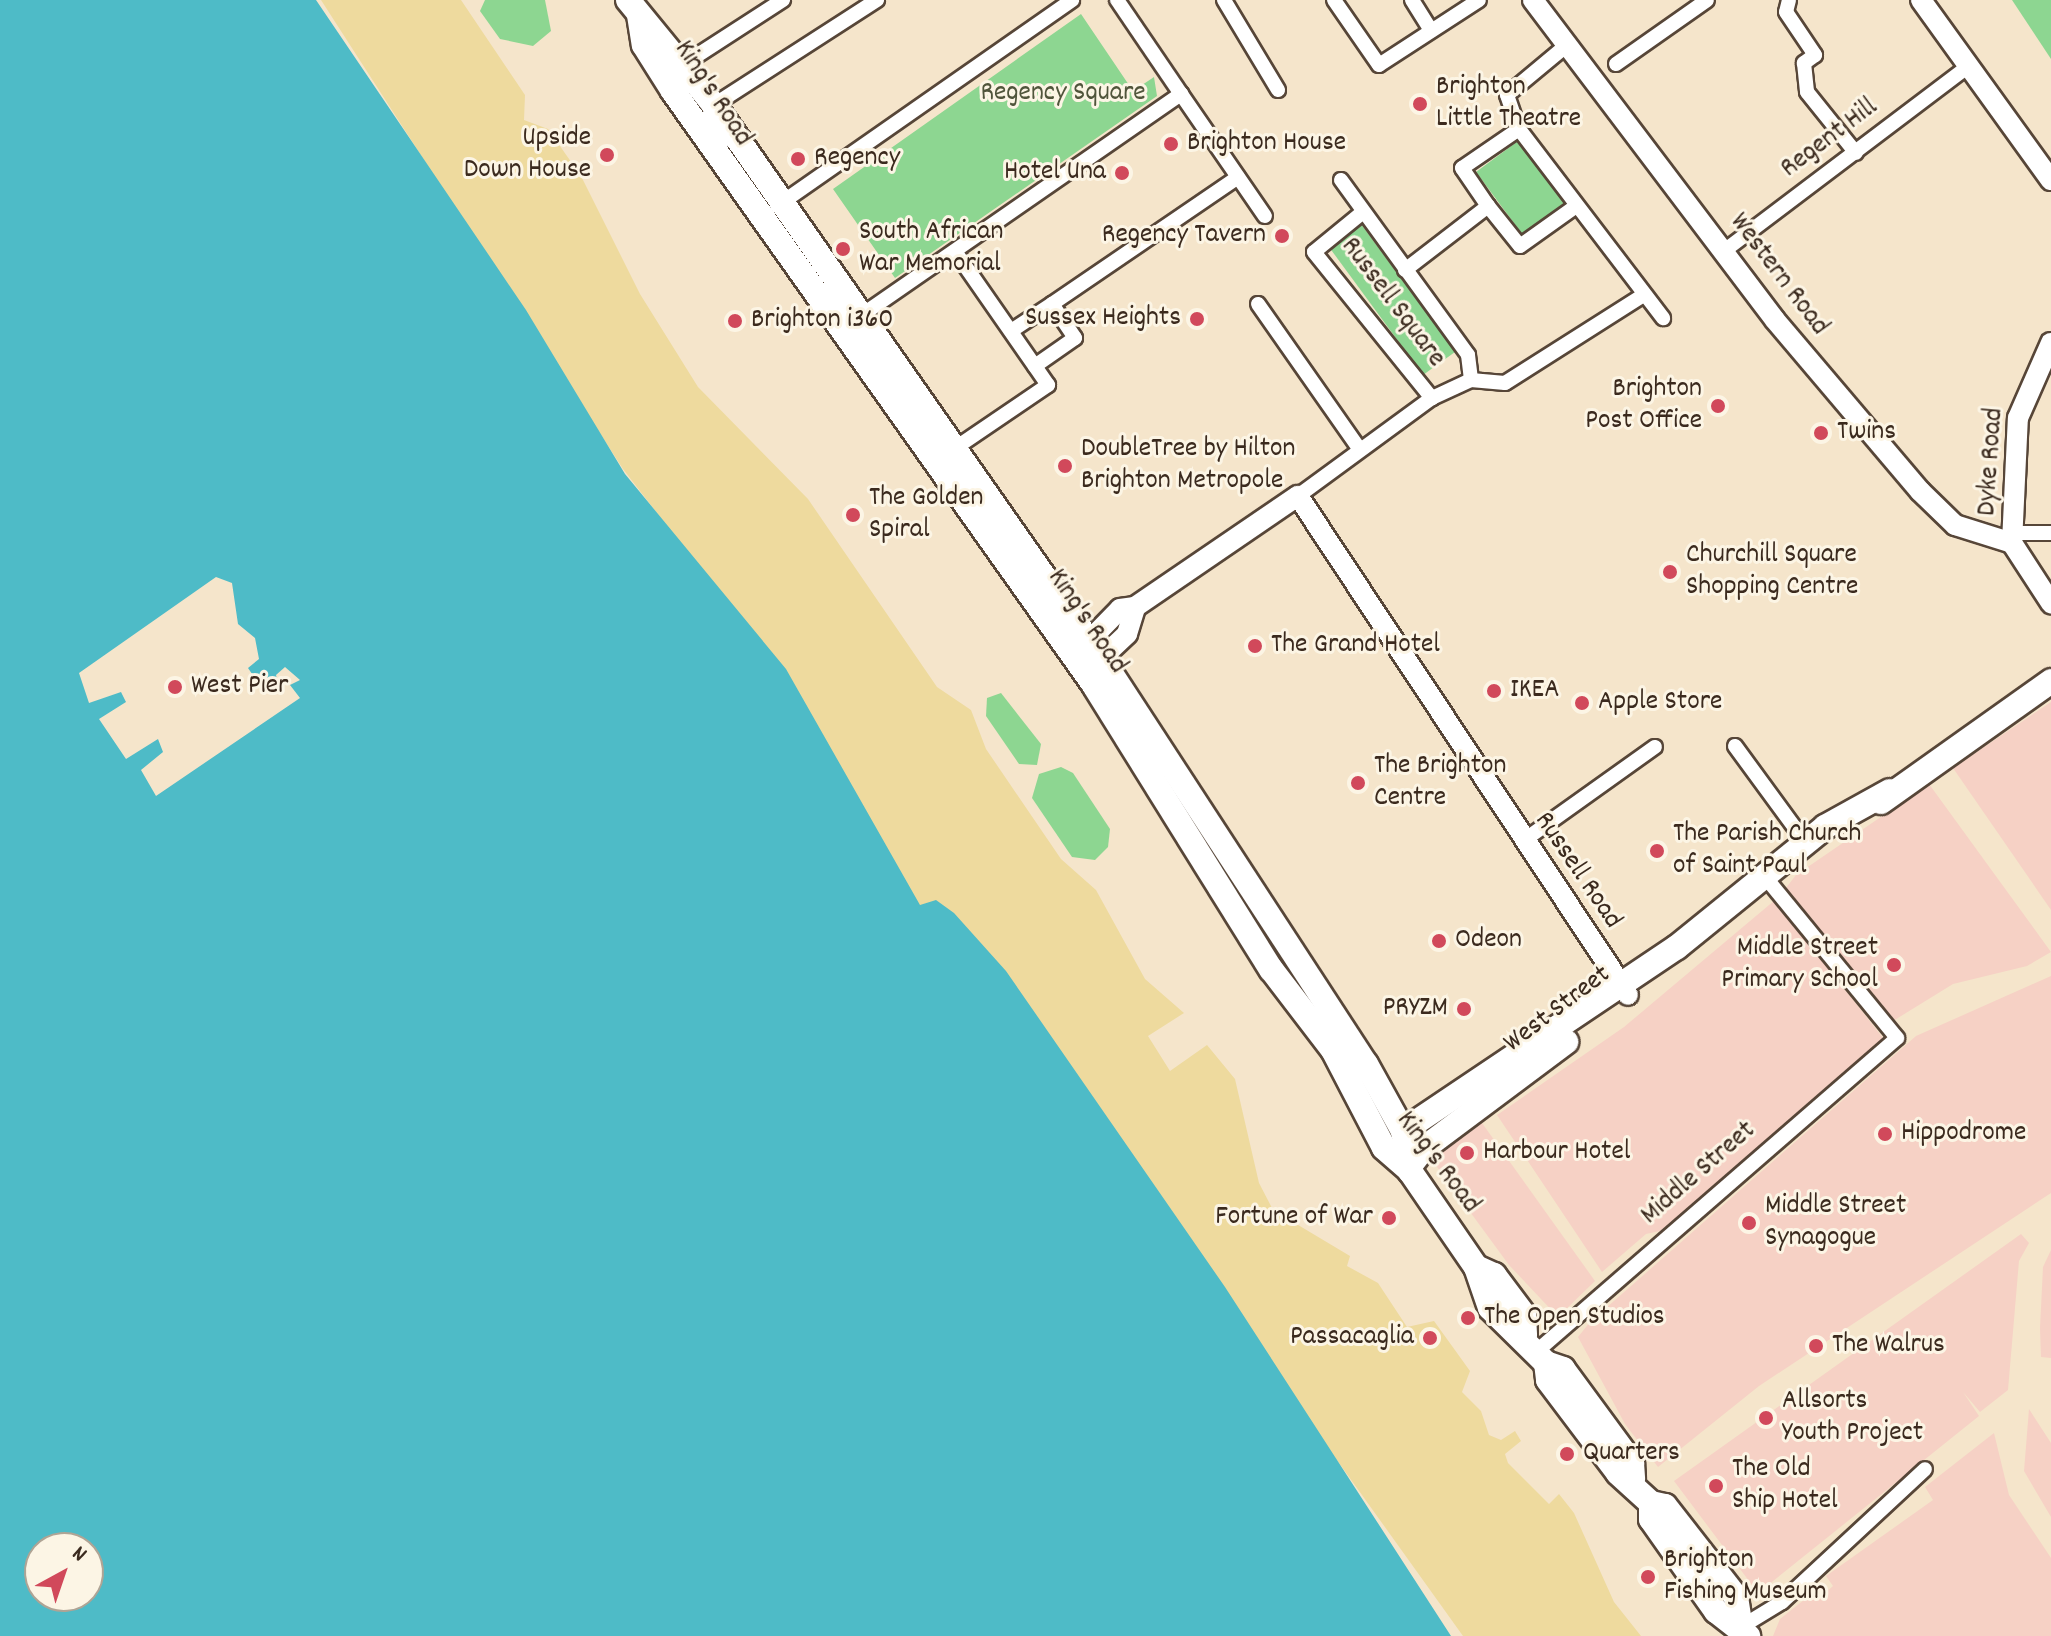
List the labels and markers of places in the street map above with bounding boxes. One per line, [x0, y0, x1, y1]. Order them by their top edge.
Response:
place label: Brighton Little Theatre [1436, 71, 1581, 137]
marker: Brighton Little Theatre [1411, 95, 1429, 113]
place label: Upside Down House [464, 122, 591, 188]
place label: Brighton House [1187, 127, 1346, 161]
marker: Brighton House [1162, 135, 1180, 153]
place label: Regency [814, 142, 900, 176]
marker: Upside Down House [598, 146, 616, 164]
marker: Regency [789, 150, 807, 168]
place label: Hotel Una [1004, 156, 1106, 190]
marker: Hotel Una [1113, 164, 1131, 182]
place label: South African War Memorial [859, 216, 1003, 282]
place label: Regency Tavern [1102, 219, 1266, 253]
marker: Regency Tavern [1273, 227, 1291, 245]
marker: South African War Memorial [834, 240, 852, 258]
place label: Sussex Heights [1025, 302, 1181, 336]
place label: Brighton i360 [751, 304, 894, 338]
marker: Sussex Heights [1188, 310, 1206, 328]
marker: Brighton i360 [726, 312, 744, 330]
place label: Brighton Post Office [1585, 373, 1702, 439]
marker: Brighton Post Office [1709, 397, 1727, 415]
place label: Twins [1837, 416, 1896, 450]
marker: Twins [1812, 424, 1830, 442]
place label: DoubleTree by Hilton Brighton Metropole [1081, 433, 1295, 499]
marker: DoubleTree by Hilton Brighton Metropole [1056, 457, 1074, 475]
place label: The Golden Spiral [869, 482, 983, 548]
marker: The Golden Spiral [844, 506, 862, 524]
place label: Churchill Square Shopping Centre [1686, 539, 1858, 605]
marker: Churchill Square Shopping Centre [1661, 563, 1679, 581]
place label: The Grand Hotel [1271, 629, 1440, 663]
marker: The Grand Hotel [1246, 637, 1264, 655]
place label: West Pier [191, 670, 288, 704]
place label: IKEA [1510, 674, 1560, 708]
marker: West Pier [166, 678, 184, 696]
marker: IKEA [1485, 682, 1503, 700]
place label: Apple Store [1598, 686, 1722, 720]
marker: Apple Store [1573, 694, 1591, 712]
place label: The Brighton Centre [1374, 750, 1506, 816]
marker: The Brighton Centre [1349, 774, 1367, 792]
place label: The Parish Church of Saint Paul [1673, 818, 1861, 884]
marker: The Parish Church of Saint Paul [1648, 842, 1666, 860]
place label: Odeon [1455, 924, 1522, 958]
marker: Odeon [1430, 932, 1448, 950]
place label: Middle Street Primary School [1721, 932, 1878, 998]
marker: Middle Street Primary School [1885, 956, 1903, 974]
place label: PRYZM [1383, 992, 1448, 1026]
marker: PRYZM [1455, 1000, 1473, 1018]
place label: Hippodrome [1901, 1117, 2026, 1151]
marker: Hippodrome [1876, 1125, 1894, 1143]
place label: Harbour Hotel [1483, 1136, 1630, 1170]
marker: Harbour Hotel [1458, 1144, 1476, 1162]
place label: Middle Street Synagogue [1765, 1190, 1906, 1256]
place label: Fortune of War [1215, 1201, 1373, 1235]
marker: Fortune of War [1380, 1209, 1398, 1227]
marker: Middle Street Synagogue [1740, 1214, 1758, 1232]
place label: The Open Studios [1484, 1301, 1665, 1335]
marker: The Open Studios [1459, 1309, 1477, 1327]
place label: Passacaglia [1290, 1321, 1414, 1355]
marker: Passacaglia [1421, 1329, 1439, 1347]
place label: The Walrus [1832, 1329, 1945, 1363]
marker: The Walrus [1807, 1337, 1825, 1355]
place label: Allsorts Youth Project [1782, 1385, 1923, 1451]
marker: Allsorts Youth Project [1757, 1409, 1775, 1427]
place label: Quarters [1583, 1437, 1680, 1471]
marker: Quarters [1558, 1445, 1576, 1463]
place label: The Old Ship Hotel [1732, 1453, 1838, 1519]
marker: The Old Ship Hotel [1707, 1477, 1725, 1495]
place label: Brighton Fishing Museum [1664, 1544, 1827, 1610]
marker: Brighton Fishing Museum [1639, 1568, 1657, 1586]

